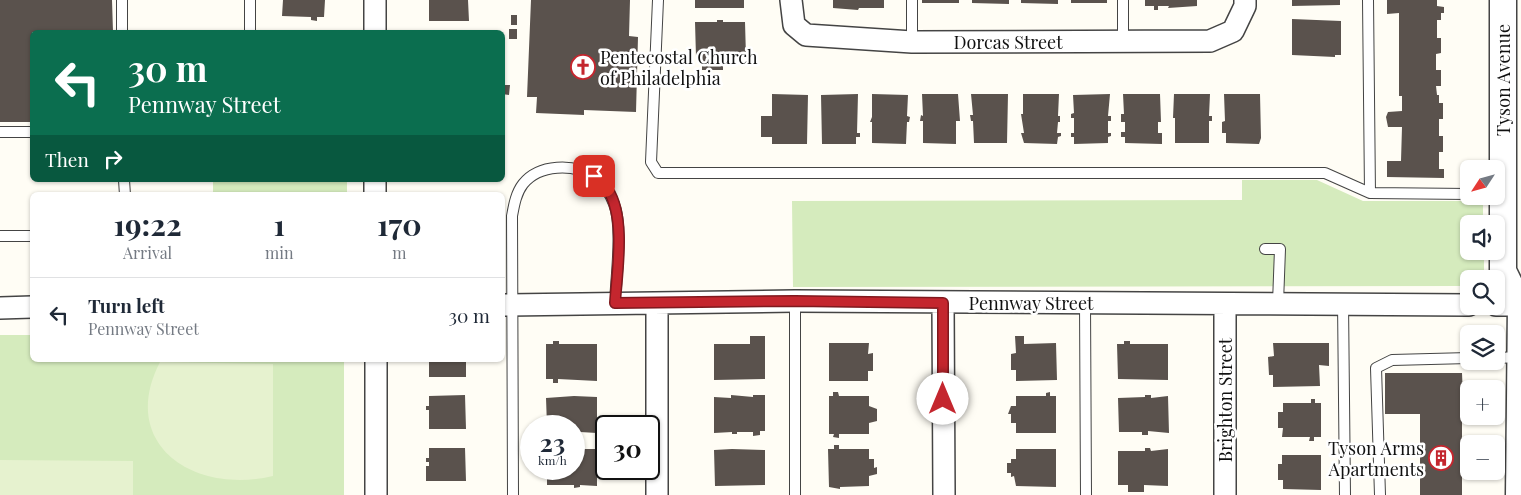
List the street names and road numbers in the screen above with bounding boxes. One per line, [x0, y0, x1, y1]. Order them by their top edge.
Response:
street label: Tyson Avenue [1491, 24, 1515, 136]
street label: Dorcas Street [953, 30, 1063, 54]
street label: Pennway Street [969, 291, 1094, 315]
street label: Brighton Street [1213, 337, 1237, 462]

